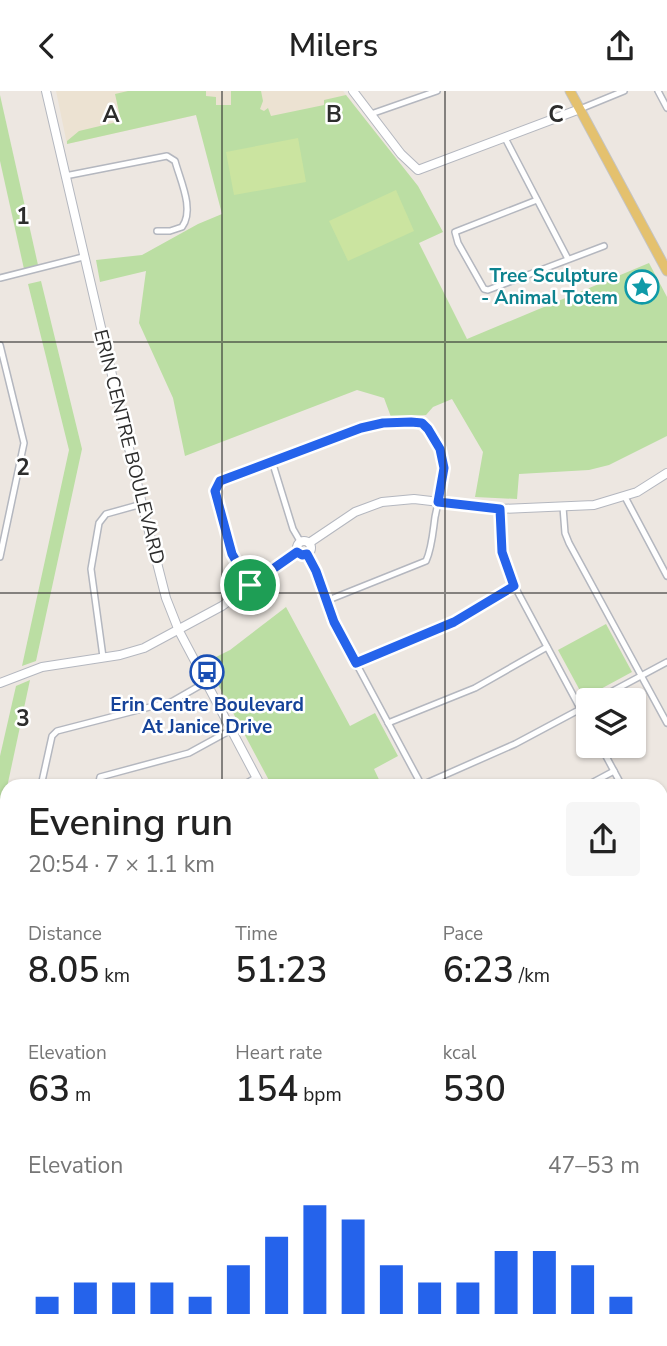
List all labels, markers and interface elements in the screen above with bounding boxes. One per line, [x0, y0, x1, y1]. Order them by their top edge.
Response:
text: Milers [289, 24, 378, 67]
icon: back [28, 27, 66, 65]
icon: share [601, 27, 639, 65]
text: A [102, 99, 120, 130]
text: B [326, 99, 342, 130]
text: C [548, 99, 564, 130]
text: 1 [16, 201, 30, 232]
place label: Tree Sculpture - Animal Totem [481, 263, 618, 311]
place icon: Tree Sculpture - Animal Totem [623, 268, 661, 306]
street label: ERIN CENTRE BOULEVARD [87, 327, 171, 567]
text: 2 [16, 452, 30, 483]
pin [220, 555, 280, 615]
icon: arrive [231, 566, 269, 604]
bus stop icon: Erin Centre Boulevard At Janice Drive [188, 653, 226, 691]
map controls [576, 688, 646, 758]
button: layers [576, 688, 646, 758]
place label: Erin Centre Boulevard At Janice Drive [110, 692, 304, 740]
text: 3 [16, 703, 30, 734]
text: Evening run [28, 797, 233, 848]
button: share [566, 802, 640, 876]
text: 20:54 · 7 × 1.1 km [28, 849, 215, 880]
text: Distance [28, 921, 102, 947]
text: Time [235, 921, 278, 947]
text: Pace [443, 921, 483, 947]
text: 8.05 [28, 947, 99, 994]
text: 51:23 [235, 947, 328, 994]
text: 6:23 [443, 947, 514, 994]
text: km [99, 963, 130, 989]
text: /km [514, 963, 550, 989]
text: Elevation [28, 1040, 107, 1066]
text: Heart rate [235, 1040, 322, 1066]
text: kcal [443, 1040, 476, 1066]
text: 63 [28, 1066, 70, 1113]
text: 154 [235, 1066, 298, 1113]
text: 530 [443, 1066, 506, 1113]
text: m [70, 1082, 91, 1108]
text: bpm [298, 1082, 342, 1108]
text: Elevation [28, 1150, 123, 1181]
text: 47–53 m [548, 1150, 640, 1181]

